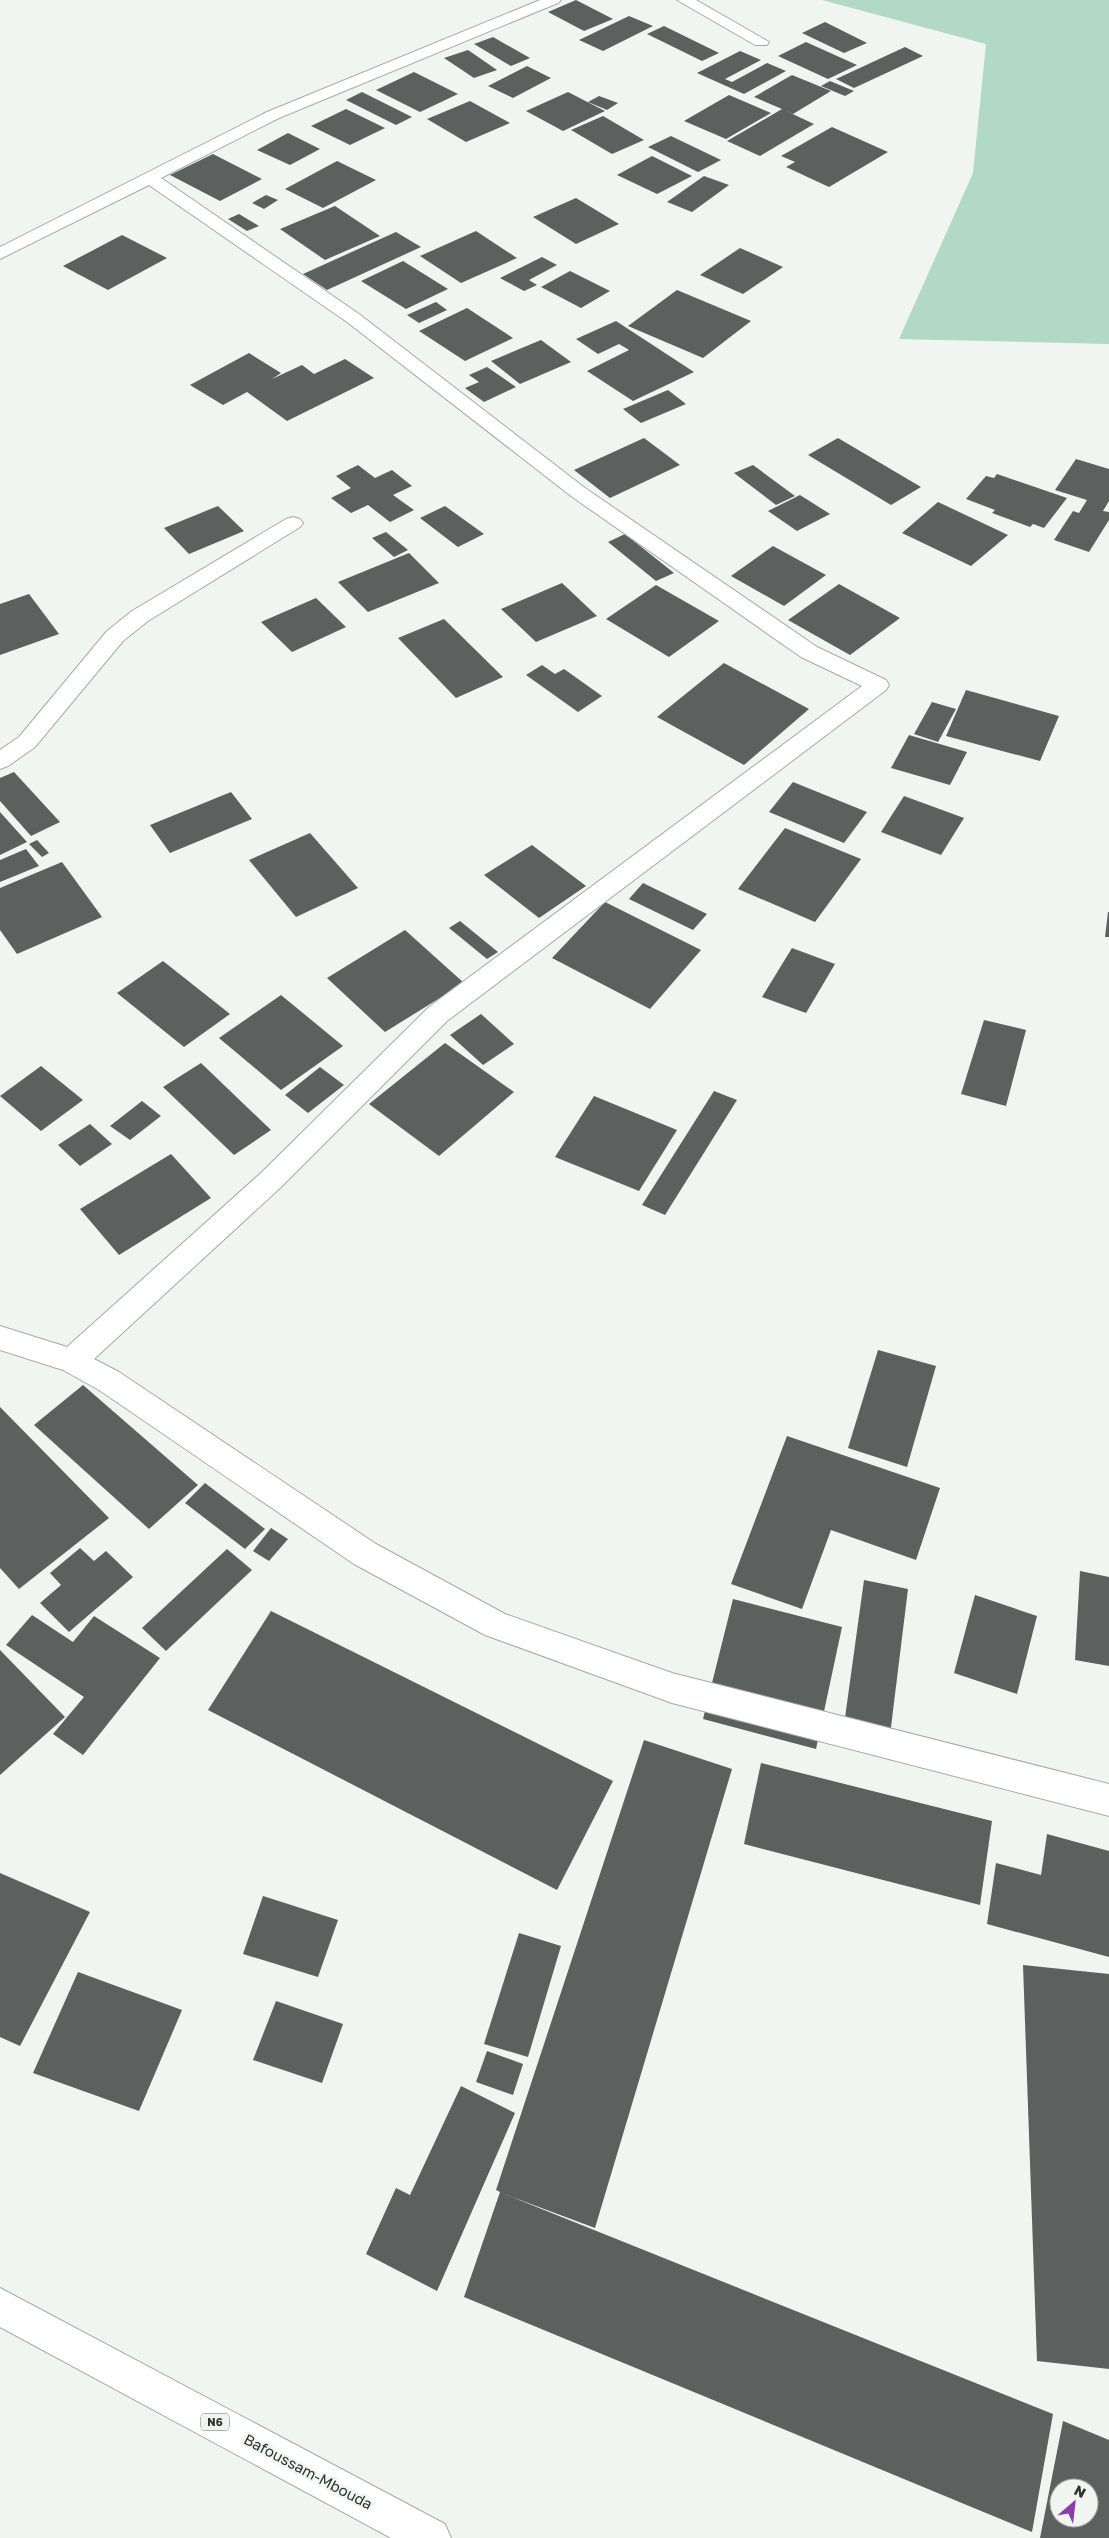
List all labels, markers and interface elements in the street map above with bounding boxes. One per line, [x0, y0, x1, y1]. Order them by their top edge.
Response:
road number: N6 [201, 2414, 229, 2430]
street label: Bafoussam-Mbouda [241, 2430, 376, 2513]
north arrow [1049, 2478, 1099, 2528]
text: N [1072, 2481, 1089, 2501]

